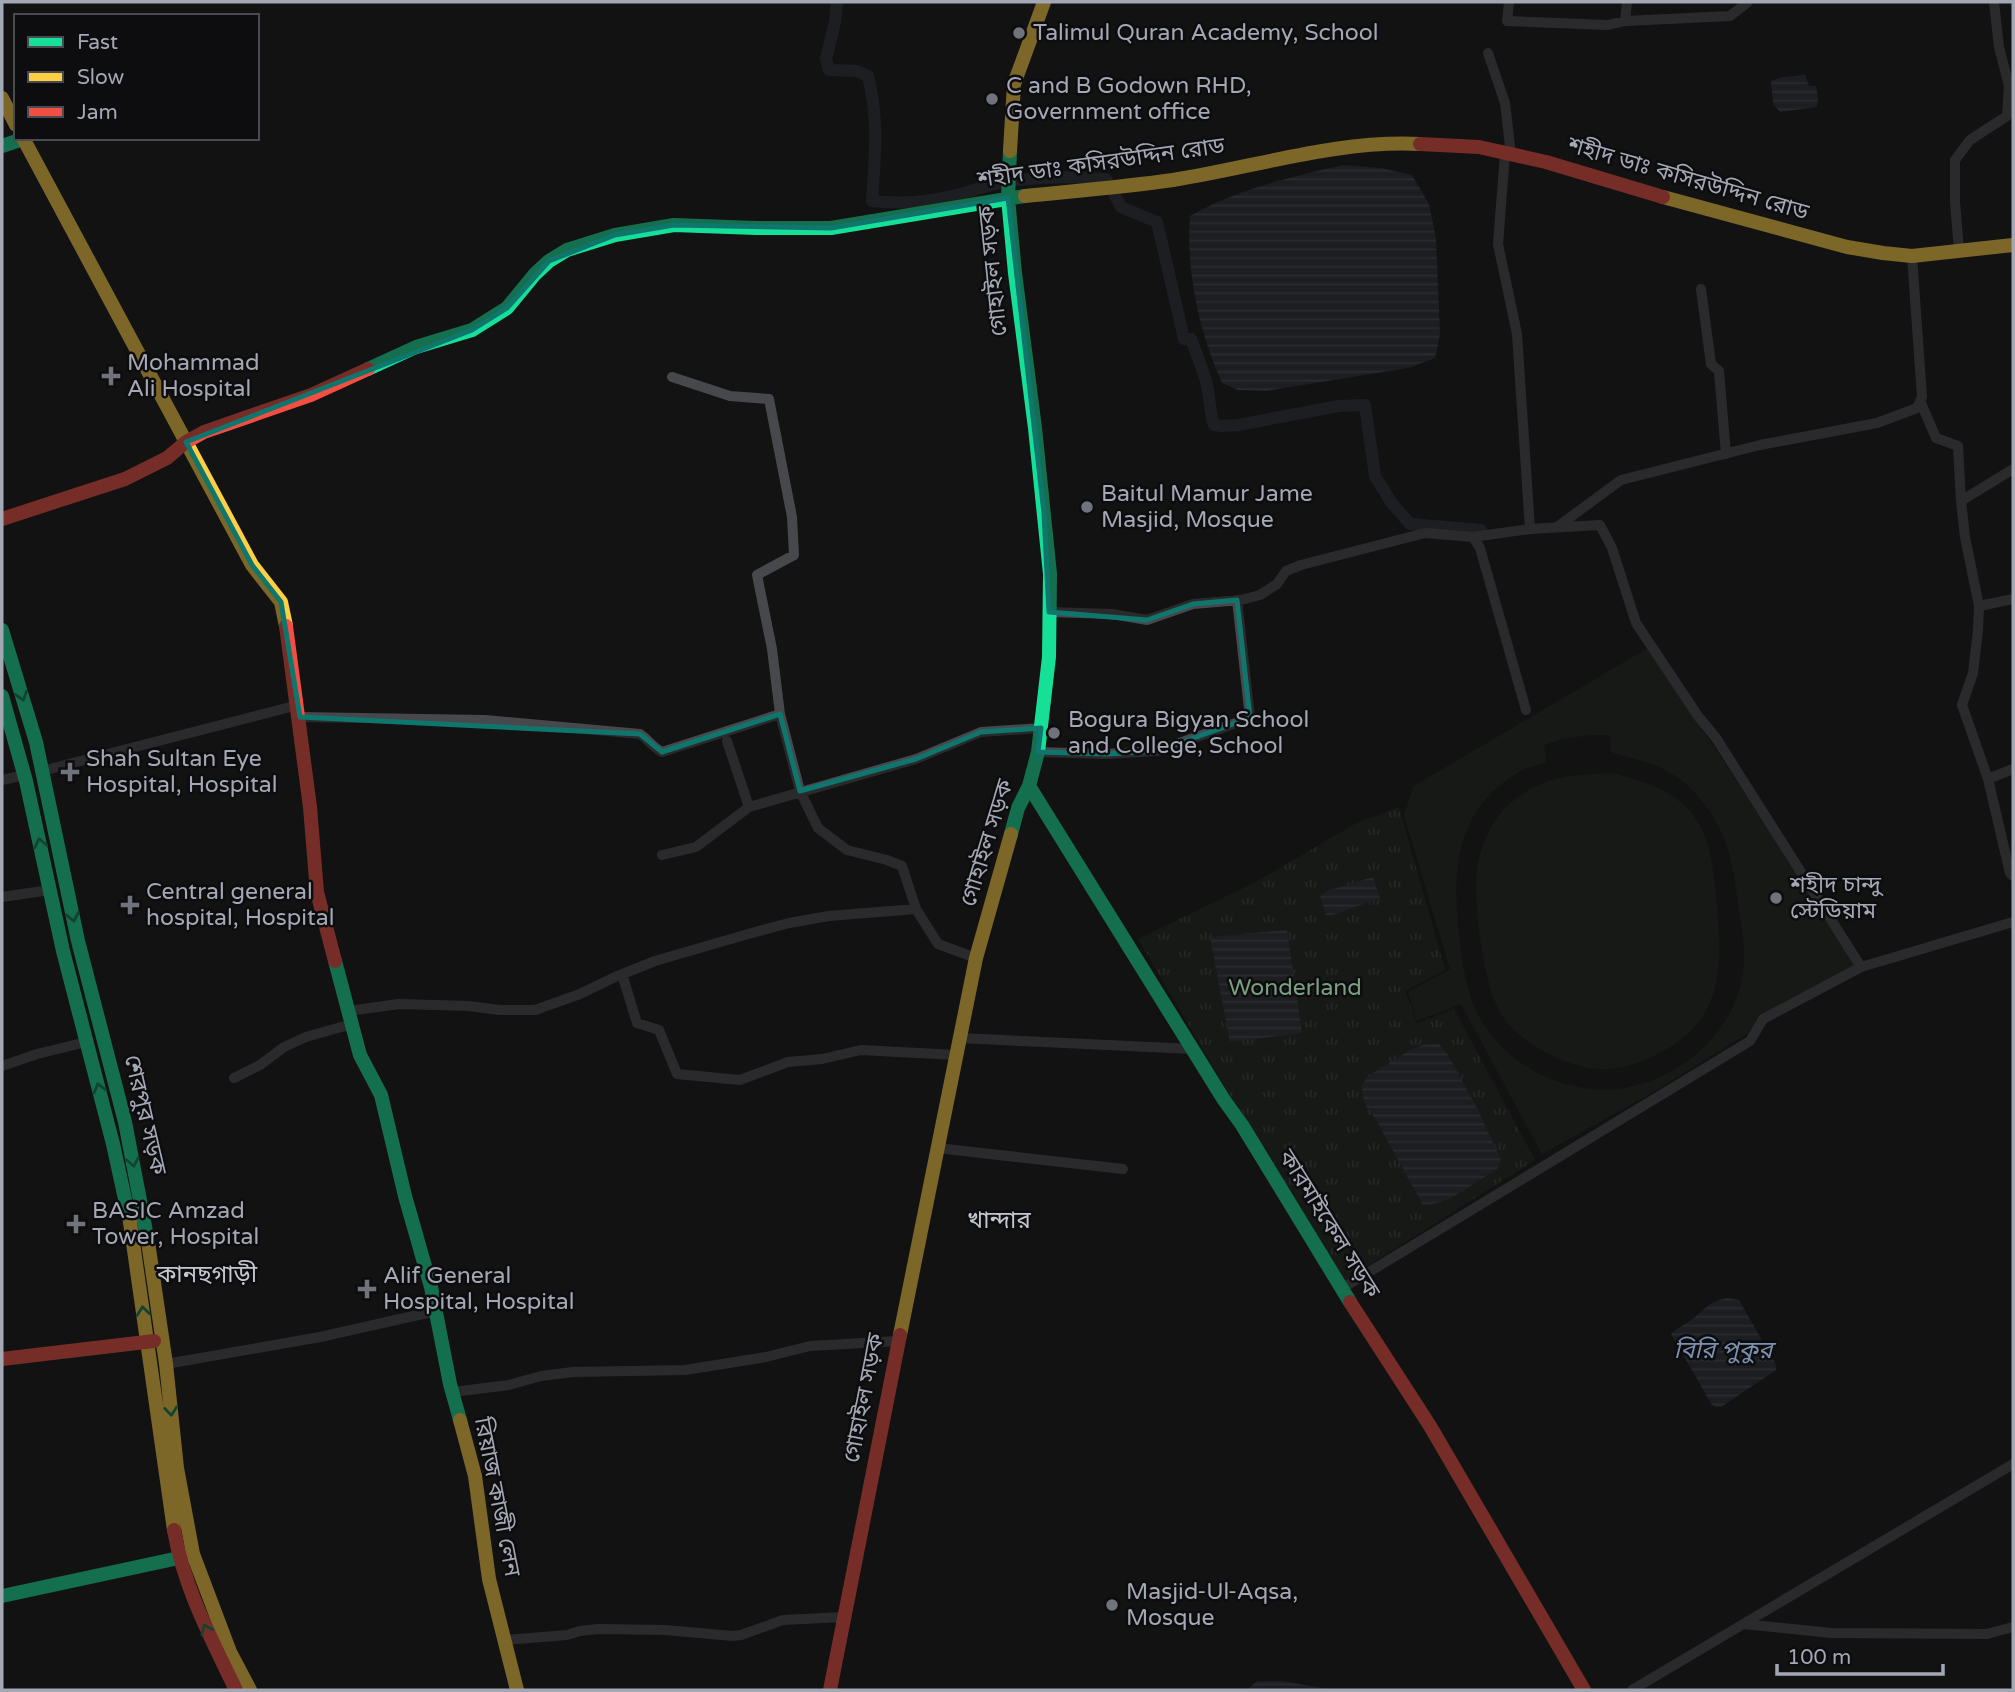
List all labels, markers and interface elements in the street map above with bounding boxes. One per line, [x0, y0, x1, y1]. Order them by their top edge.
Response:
legend [14, 14, 259, 140]
place label: Talimul Quran Academy, School [1033, 19, 1379, 47]
marker: Talimul Quran Academy, School [1011, 25, 1027, 41]
text: Fast [77, 30, 118, 55]
text: Slow [77, 65, 125, 90]
place label: C and B Godown RHD, Government office [1006, 72, 1252, 126]
marker: C and B Godown RHD, Government office [984, 91, 1000, 107]
text: Jam [77, 100, 118, 125]
street label: শহীদ ডাঃ কসিরউদ্দিন রোড [1563, 131, 1812, 227]
street label: শহীদ ডাঃ কসিরউদ্দিন রোড [975, 132, 1227, 194]
street label: গোহাইল সড়ক [972, 204, 1014, 338]
place label: Mohammad Ali Hospital [127, 349, 259, 403]
marker: Mohammad Ali Hospital [101, 366, 121, 386]
place label: Baitul Mamur Jame Masjid, Mosque [1101, 480, 1313, 534]
marker: Baitul Mamur Jame Masjid, Mosque [1079, 499, 1095, 515]
one-way arrow [13, 689, 28, 701]
place label: Bogura Bigyan School and College, School [1068, 706, 1309, 760]
marker: Bogura Bigyan School and College, School [1046, 725, 1062, 741]
place label: Shah Sultan Eye Hospital, Hospital [86, 745, 277, 799]
marker: Shah Sultan Eye Hospital, Hospital [60, 762, 80, 782]
street label: গোহাইল সড়ক [954, 776, 1020, 910]
one-way arrow [33, 837, 48, 849]
place label: শহীদ চান্দু স্টেডিয়াম [1789, 871, 1884, 925]
place label: Central general hospital, Hospital [146, 878, 334, 932]
marker: শহীদ চান্দু স্টেডিয়াম [1768, 890, 1784, 906]
marker: Central general hospital, Hospital [120, 895, 140, 915]
one-way arrow [65, 911, 80, 923]
park label: Wonderland [1228, 974, 1362, 1002]
street label: শেরপুর সড়ক [118, 1052, 172, 1178]
one-way arrow [92, 1082, 107, 1094]
street label: কারমাইকেল সড়ক [1272, 1144, 1386, 1304]
one-way arrow [125, 1156, 140, 1168]
place label: BASIC Amzad Tower, Hospital [92, 1197, 259, 1251]
district label: খান্দার [967, 1206, 1031, 1235]
marker: BASIC Amzad Tower, Hospital [66, 1214, 86, 1234]
district label: কানছগাড়ী [156, 1260, 258, 1289]
place label: Alif General Hospital, Hospital [383, 1262, 574, 1316]
marker: Alif General Hospital, Hospital [357, 1279, 377, 1299]
one-way arrow [135, 1305, 150, 1317]
street label: গোহাইল সড়ক [838, 1331, 890, 1465]
water label: বিরি পুকুর [1674, 1336, 1777, 1365]
one-way arrow [163, 1405, 178, 1416]
street label: রিয়াজ কাজী লেন [468, 1414, 526, 1580]
place label: Masjid-Ul-Aqsa, Mosque [1126, 1578, 1298, 1632]
marker: Masjid-Ul-Aqsa, Mosque [1104, 1597, 1120, 1613]
one-way arrow [200, 1624, 214, 1636]
scale bar [1777, 1632, 1943, 1676]
text: 100 m [1787, 1645, 1851, 1670]

